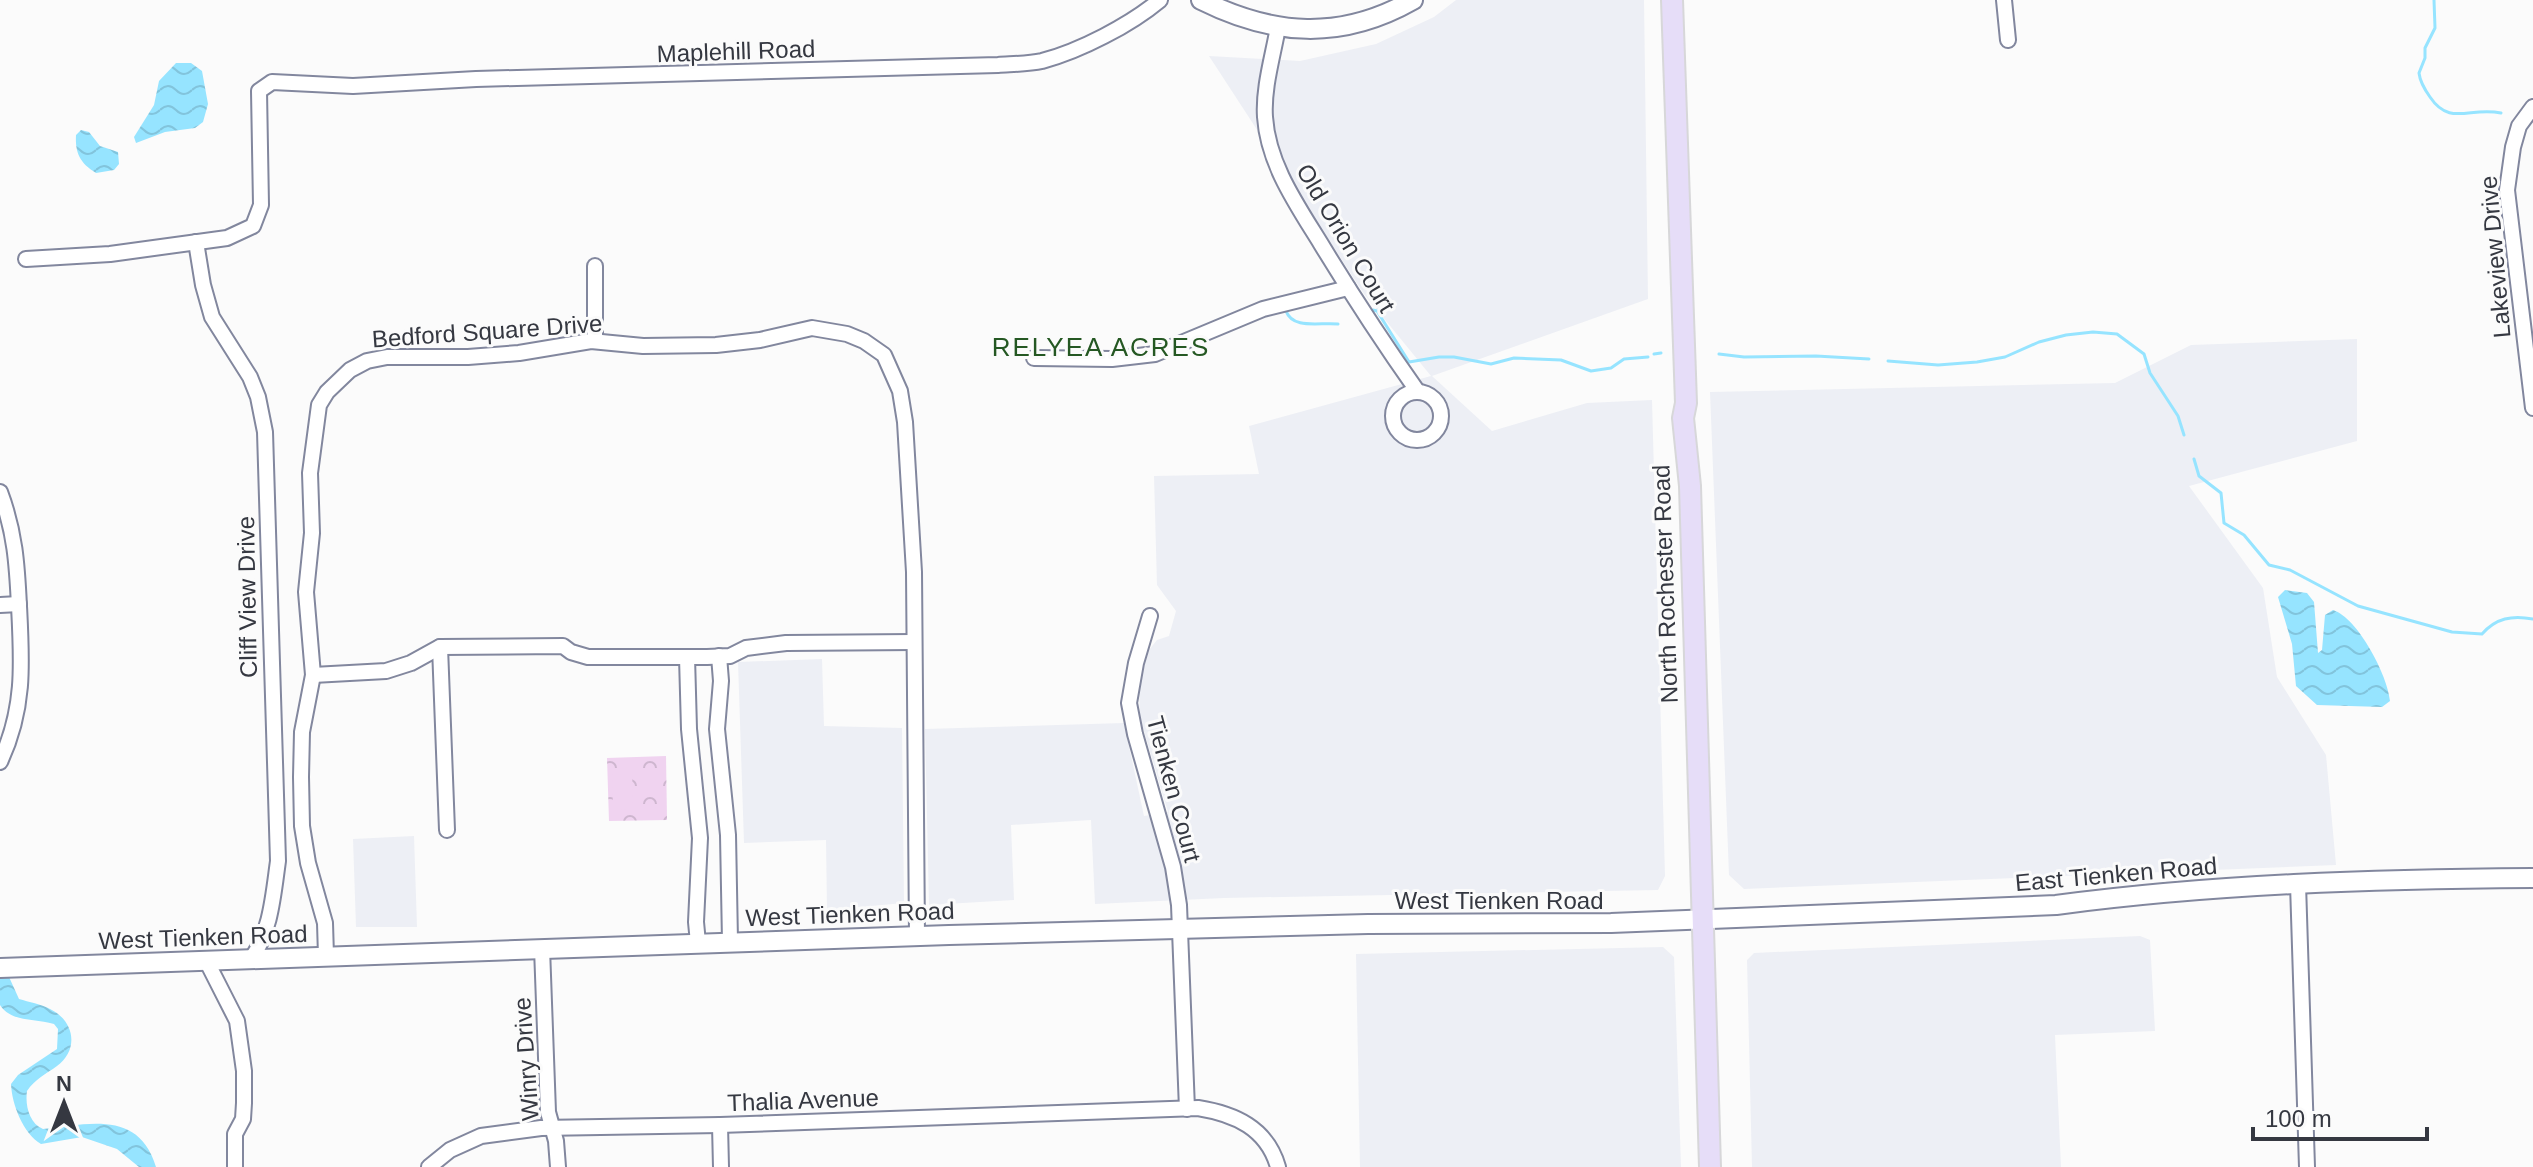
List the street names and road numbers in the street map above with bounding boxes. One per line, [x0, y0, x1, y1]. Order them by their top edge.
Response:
street label: Maplehill Road [656, 35, 816, 67]
street label: Old Orion Court [1291, 159, 1401, 317]
street label: Lakeview Drive [2474, 175, 2516, 339]
street label: Bedford Square Drive [371, 309, 603, 353]
street label: North Rochester Road [1647, 464, 1683, 704]
street label: Cliff View Drive [232, 516, 262, 678]
street label: Tienken Court [1142, 713, 1207, 865]
street label: East Tienken Road [2014, 852, 2218, 896]
street label: West Tienken Road [1394, 887, 1604, 914]
street label: West Tienken Road [745, 897, 955, 931]
street label: West Tienken Road [98, 920, 308, 954]
street label: Winry Drive [508, 996, 544, 1122]
street label: Thalia Avenue [727, 1084, 879, 1116]

